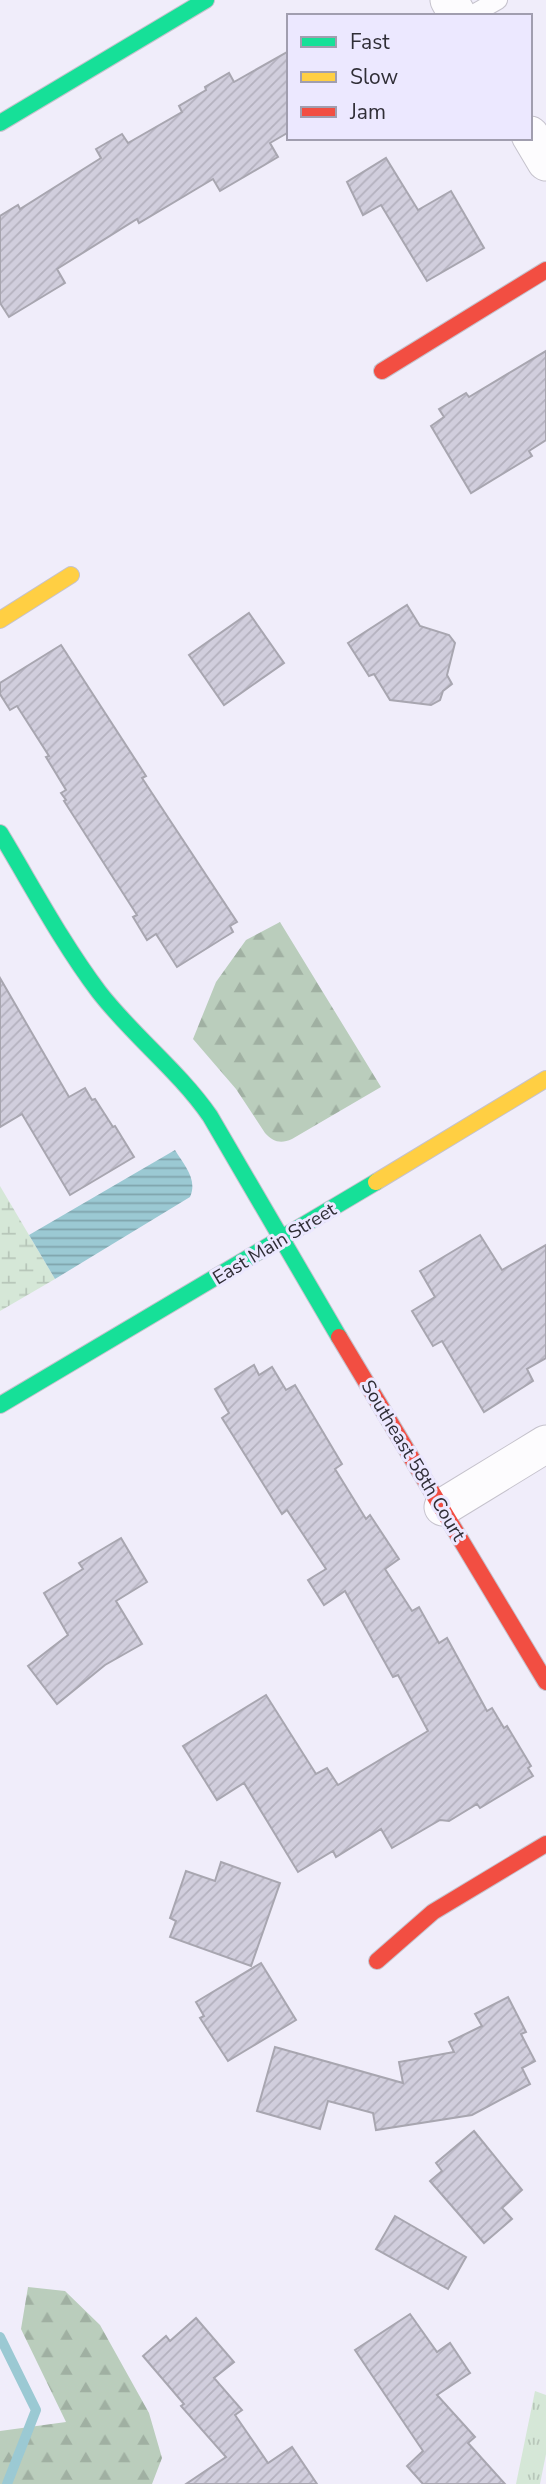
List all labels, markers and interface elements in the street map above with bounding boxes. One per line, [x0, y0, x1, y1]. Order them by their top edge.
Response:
legend [287, 14, 532, 140]
text: Fast [350, 28, 390, 56]
text: Slow [350, 63, 399, 91]
text: Jam [349, 98, 386, 126]
street label: East Main Street [208, 1197, 341, 1291]
street label: Southeast 58th Court [355, 1375, 472, 1546]

